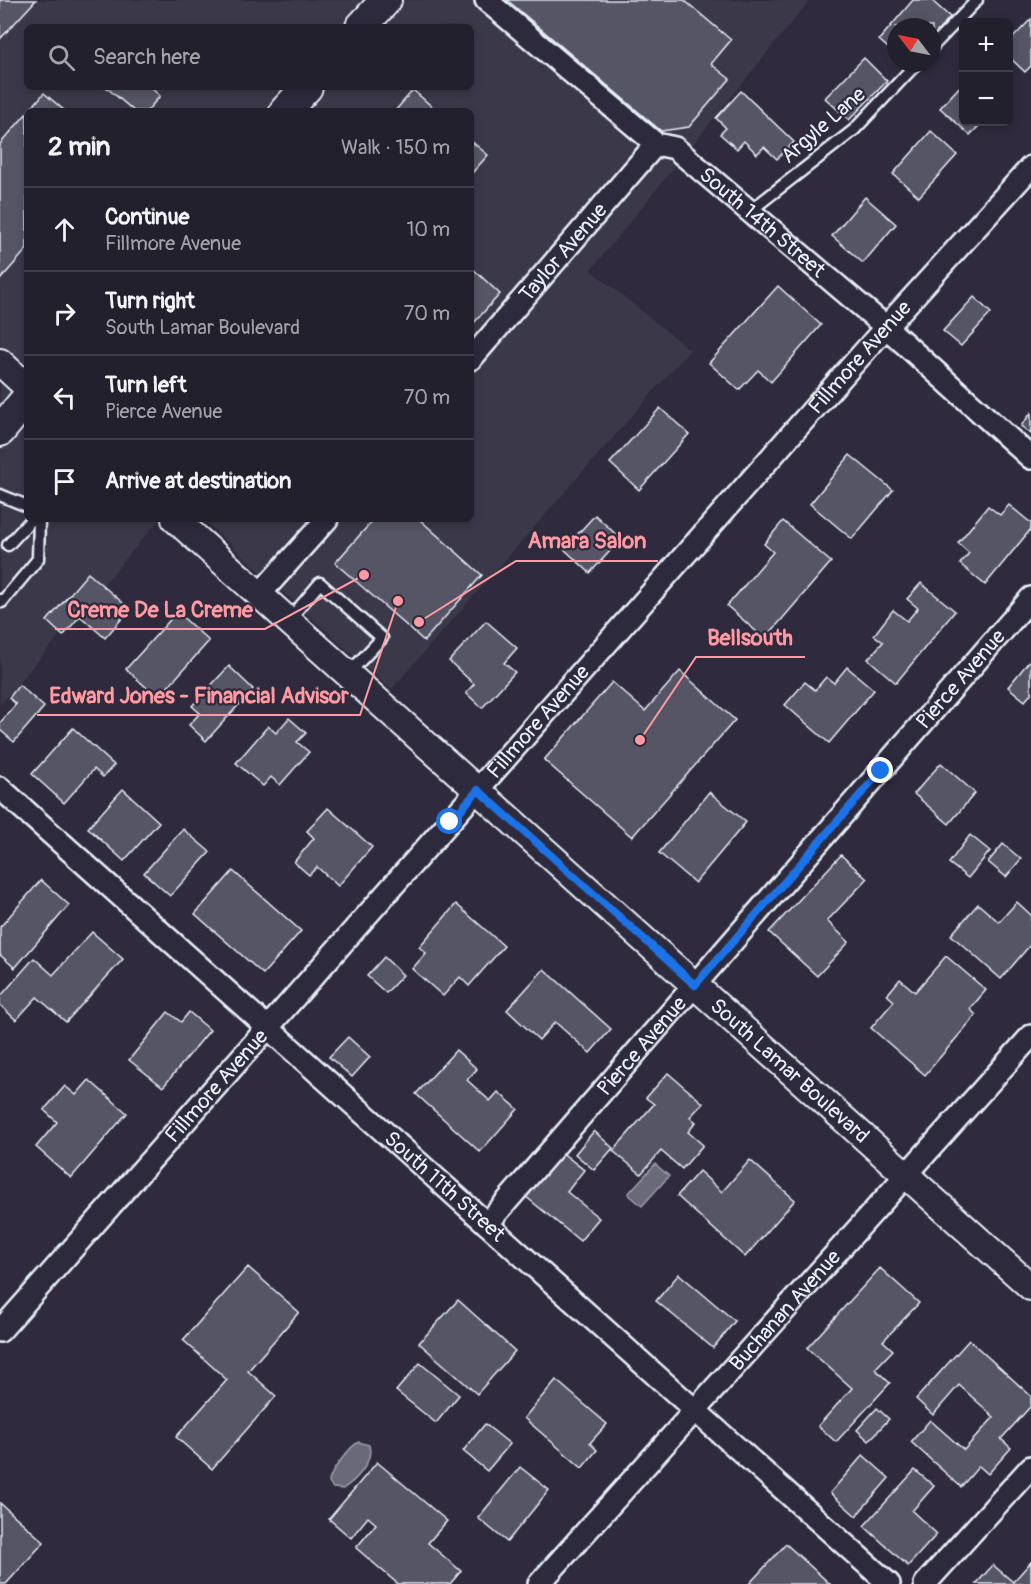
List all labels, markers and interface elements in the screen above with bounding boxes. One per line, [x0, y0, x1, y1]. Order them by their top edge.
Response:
north arrow [887, 18, 941, 72]
map controls [959, 18, 1013, 126]
button: + [959, 18, 1013, 72]
search box [24, 24, 474, 90]
icon: search [45, 41, 78, 74]
text: Search here [93, 43, 200, 71]
button: − [959, 72, 1013, 126]
street label: Argyle Lane [775, 81, 872, 170]
text: 2 min [48, 131, 110, 163]
text: Walk · 150 m [341, 135, 450, 160]
street label: South 14th Street [694, 161, 831, 284]
street label: Taylor Avenue [513, 197, 614, 308]
text: Continue [105, 203, 189, 231]
icon: ahead [48, 213, 81, 246]
text: 10 m [406, 217, 450, 242]
text: Fillmore Avenue [105, 231, 241, 256]
text: Turn right [105, 287, 195, 315]
street label: Fillmore Avenue [802, 295, 918, 420]
icon: right [48, 297, 81, 330]
text: 70 m [404, 301, 450, 326]
text: South Lamar Boulevard [105, 315, 300, 340]
text: Turn left [105, 371, 187, 399]
icon: left [48, 381, 81, 414]
text: 70 m [404, 385, 450, 410]
text: Pierce Avenue [105, 399, 222, 424]
icon: arrive [48, 465, 81, 498]
text: Arrive at destination [105, 467, 291, 495]
callout: Amara Salon [516, 521, 658, 561]
text: Amara Salon [528, 527, 646, 555]
callout: Creme De La Creme [55, 589, 265, 629]
text: Creme De La Creme [67, 596, 254, 624]
callout: Bellsouth [696, 617, 805, 657]
street label: Pierce Avenue [910, 623, 1012, 735]
text: Bellsouth [707, 624, 793, 652]
street label: Fillmore Avenue [481, 659, 596, 784]
callout: Edward Jones - Financial Advisor [37, 675, 360, 715]
text: Edward Jones - Financial Advisor [49, 682, 350, 710]
route end [867, 757, 893, 783]
route start [436, 808, 462, 834]
street label: Pierce Avenue [592, 990, 693, 1102]
street label: South Lamar Boulevard [704, 993, 875, 1149]
street label: Fillmore Avenue [159, 1023, 275, 1149]
street label: South 11th Street [378, 1125, 511, 1248]
street label: Buchanan Avenue [724, 1244, 847, 1377]

